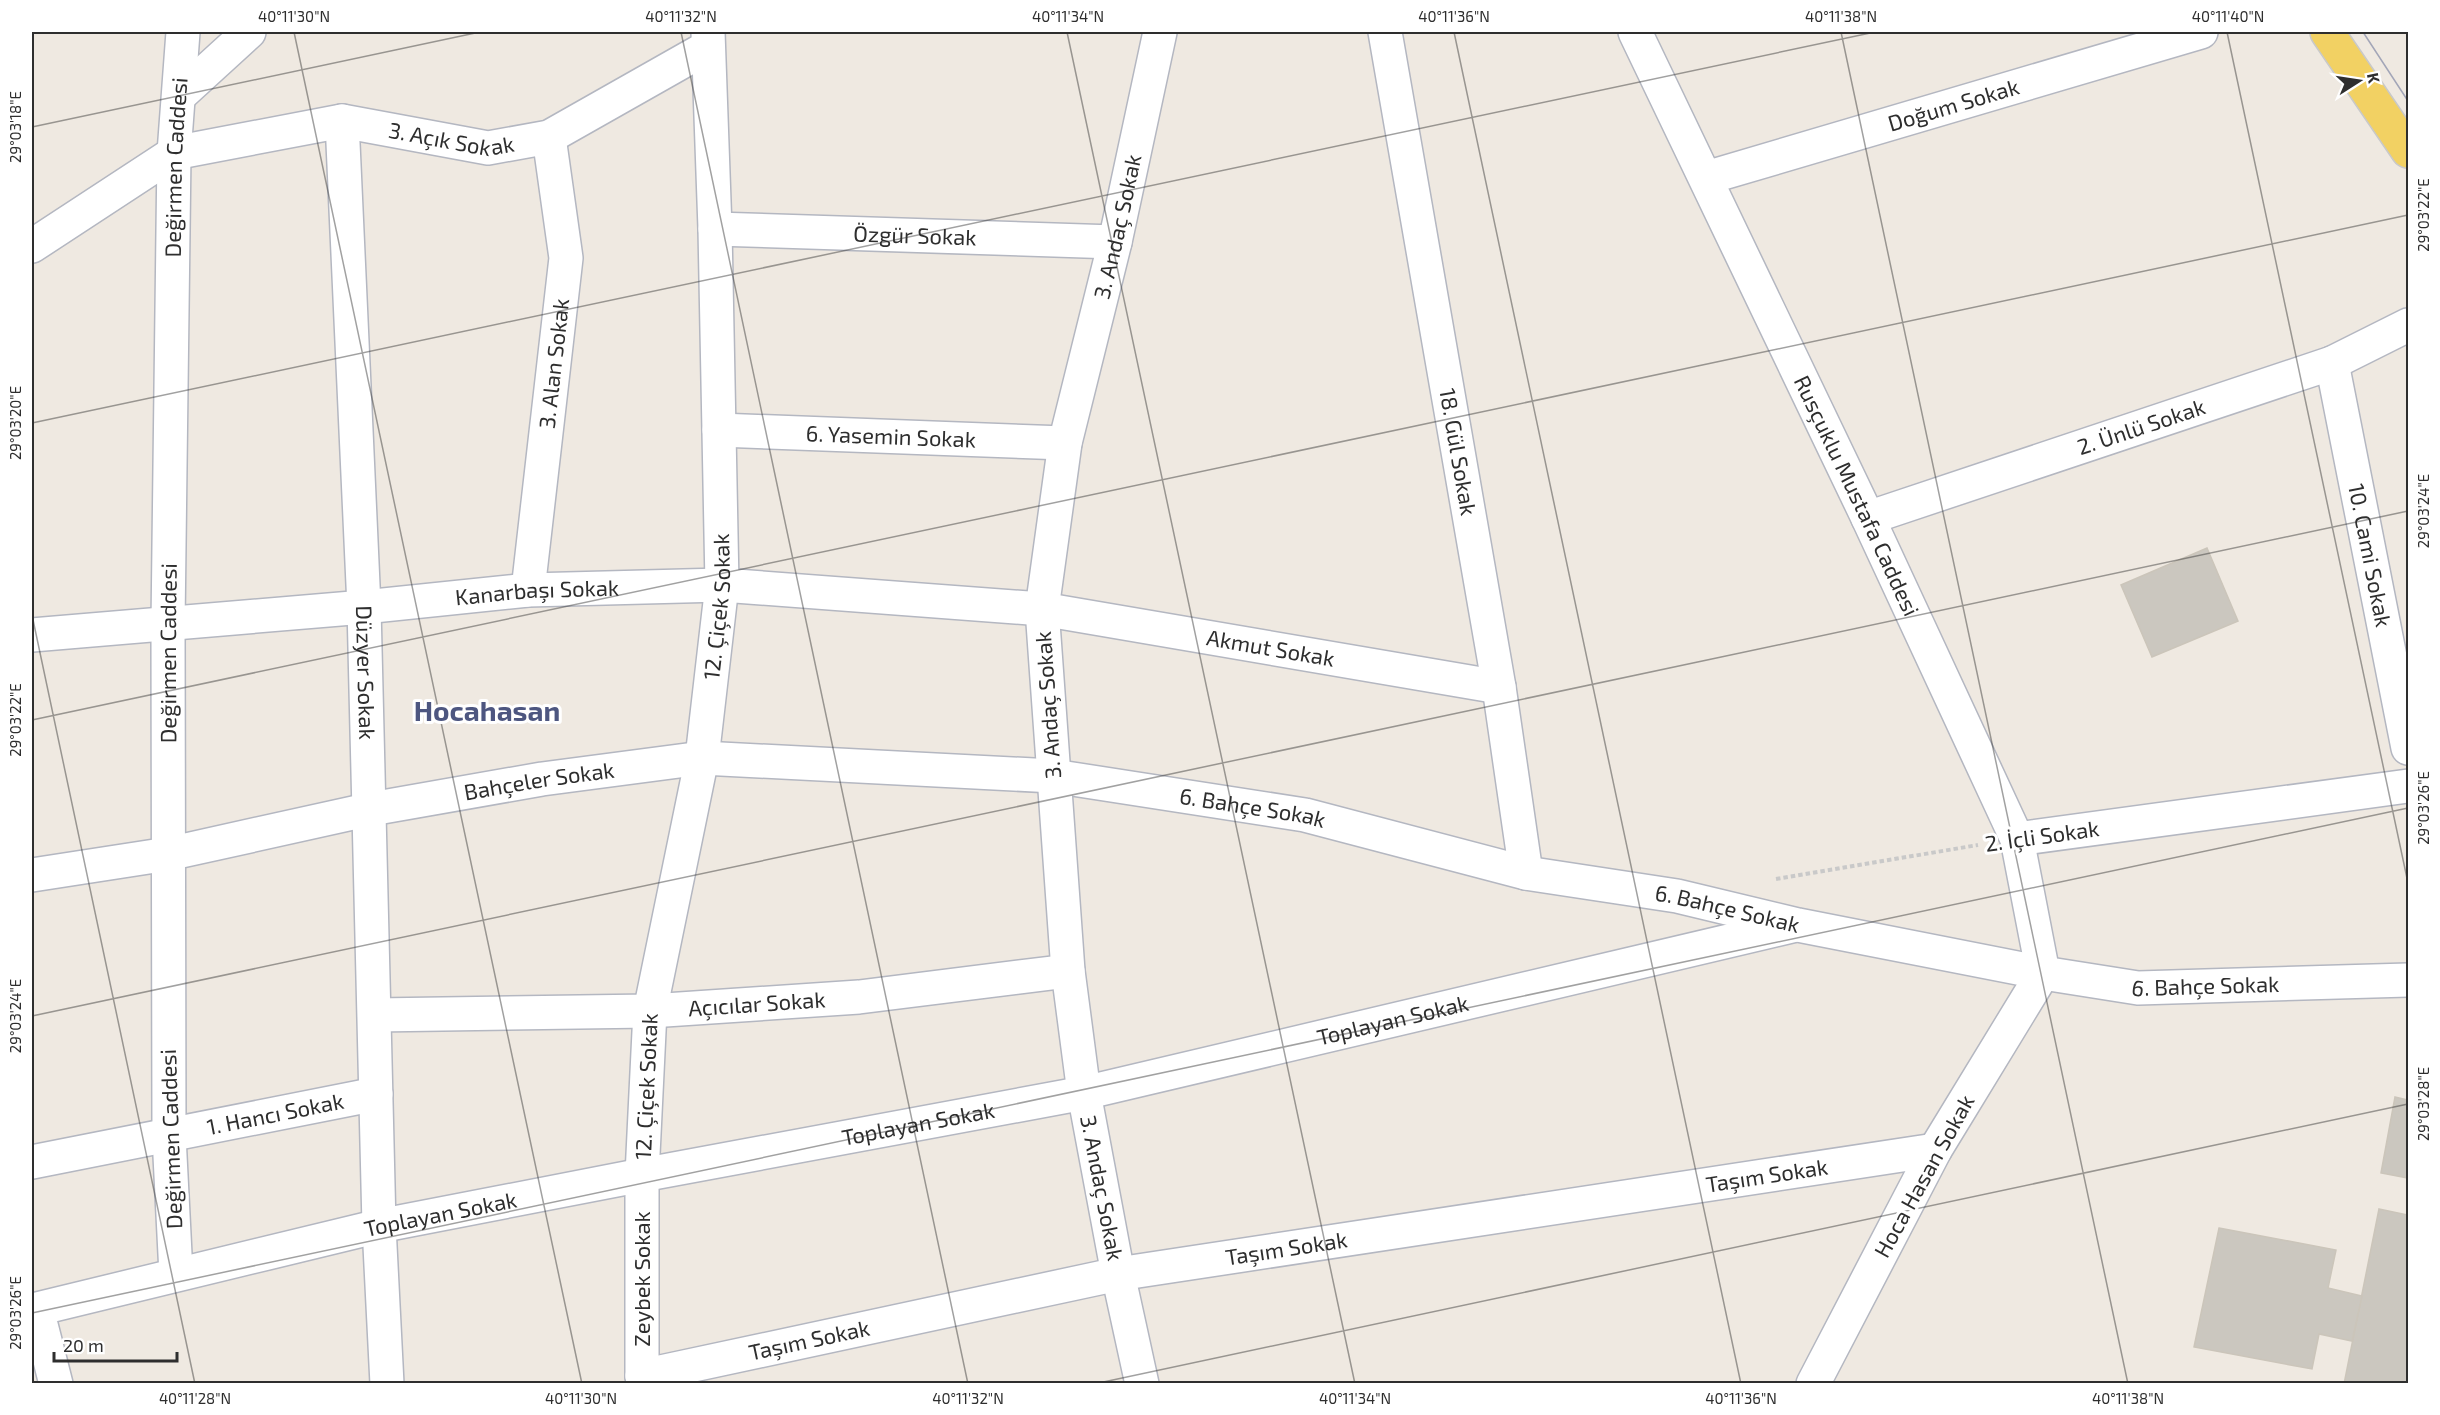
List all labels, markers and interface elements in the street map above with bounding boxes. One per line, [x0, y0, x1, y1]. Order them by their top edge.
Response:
text: 40°11'30"N [258, 7, 330, 25]
text: 40°11'32"N [645, 7, 717, 25]
text: 40°11'34"N [1032, 7, 1104, 25]
text: 40°11'36"N [1418, 7, 1490, 25]
text: 40°11'38"N [1805, 7, 1877, 25]
text: 40°11'40"N [2192, 7, 2264, 25]
north arrow [2329, 51, 2389, 111]
text: K [2364, 71, 2385, 86]
street label: Doğum Sokak [1885, 72, 2022, 136]
street label: Değirmen Caddesi [159, 76, 192, 257]
text: 29°03'18"E [6, 91, 24, 163]
street label: 3. Açık Sokak [387, 116, 516, 160]
street label: 3. Andaç Sokak [1087, 152, 1145, 302]
text: 29°03'22"E [2414, 178, 2432, 252]
street label: Özgür Sokak [853, 220, 977, 249]
street label: 3. Alan Sokak [533, 297, 573, 430]
street label: Rusçuklu Mustafa Caddesi [1790, 371, 1926, 620]
text: 29°03'20"E [6, 386, 24, 460]
street label: 18. Gül Sokak [1435, 386, 1483, 517]
street label: 2. Ünlü Sokak [2074, 392, 2208, 459]
street label: 6. Yasemin Sokak [805, 419, 976, 452]
text: 29°03'24"E [2414, 474, 2432, 548]
street label: 10. Cami Sokak [2344, 481, 2398, 629]
street label: 12. Çiçek Sokak [697, 533, 734, 681]
street label: Değirmen Caddesi [154, 563, 181, 743]
street label: Kanarbaşı Sokak [454, 574, 619, 609]
street label: Düzyer Sokak [352, 605, 381, 740]
street label: Akmut Sokak [1205, 623, 1337, 671]
street label: 3. Andaç Sokak [1029, 630, 1067, 780]
text: 29°03'22"E [6, 683, 24, 757]
district label: Hocahasan [414, 693, 560, 727]
street label: Bahçeler Sokak [462, 756, 616, 804]
text: 29°03'26"E [2414, 771, 2432, 845]
street label: 6. Bahçe Sokak [1178, 782, 1329, 832]
street label: 2. İçli Sokak [1983, 814, 2101, 858]
street label: 6. Bahçe Sokak [1653, 879, 1802, 937]
street label: 6. Bahçe Sokak [2130, 970, 2280, 1001]
text: 29°03'24"E [6, 979, 24, 1053]
street label: Açıcılar Sokak [687, 985, 826, 1021]
street label: Toplayan Sokak [1314, 989, 1471, 1050]
street label: 12. Çiçek Sokak [629, 1012, 662, 1160]
street label: Değirmen Caddesi [154, 1049, 186, 1229]
text: 29°03'28"E [2414, 1067, 2432, 1141]
street label: 1. Hancı Sokak [205, 1087, 346, 1139]
street label: Hoca Hasan Sokak [1868, 1090, 1979, 1261]
street label: Toplayan Sokak [839, 1096, 996, 1150]
street label: 3. Andaç Sokak [1074, 1113, 1130, 1263]
street label: Taşım Sokak [1704, 1152, 1829, 1197]
street label: Toplayan Sokak [361, 1186, 519, 1241]
street label: Zeybek Sokak [628, 1211, 654, 1347]
street label: Taşım Sokak [1223, 1225, 1349, 1270]
text: 29°03'26"E [6, 1276, 24, 1350]
street label: Taşım Sokak [746, 1314, 872, 1365]
scale bar [54, 1325, 177, 1363]
text: 20 m [63, 1334, 104, 1356]
text: 40°11'28"N [159, 1389, 231, 1407]
text: 40°11'30"N [545, 1389, 617, 1407]
text: 40°11'32"N [932, 1389, 1004, 1407]
text: 40°11'34"N [1319, 1389, 1391, 1407]
text: 40°11'36"N [1705, 1389, 1777, 1407]
text: 40°11'38"N [2092, 1389, 2164, 1407]

